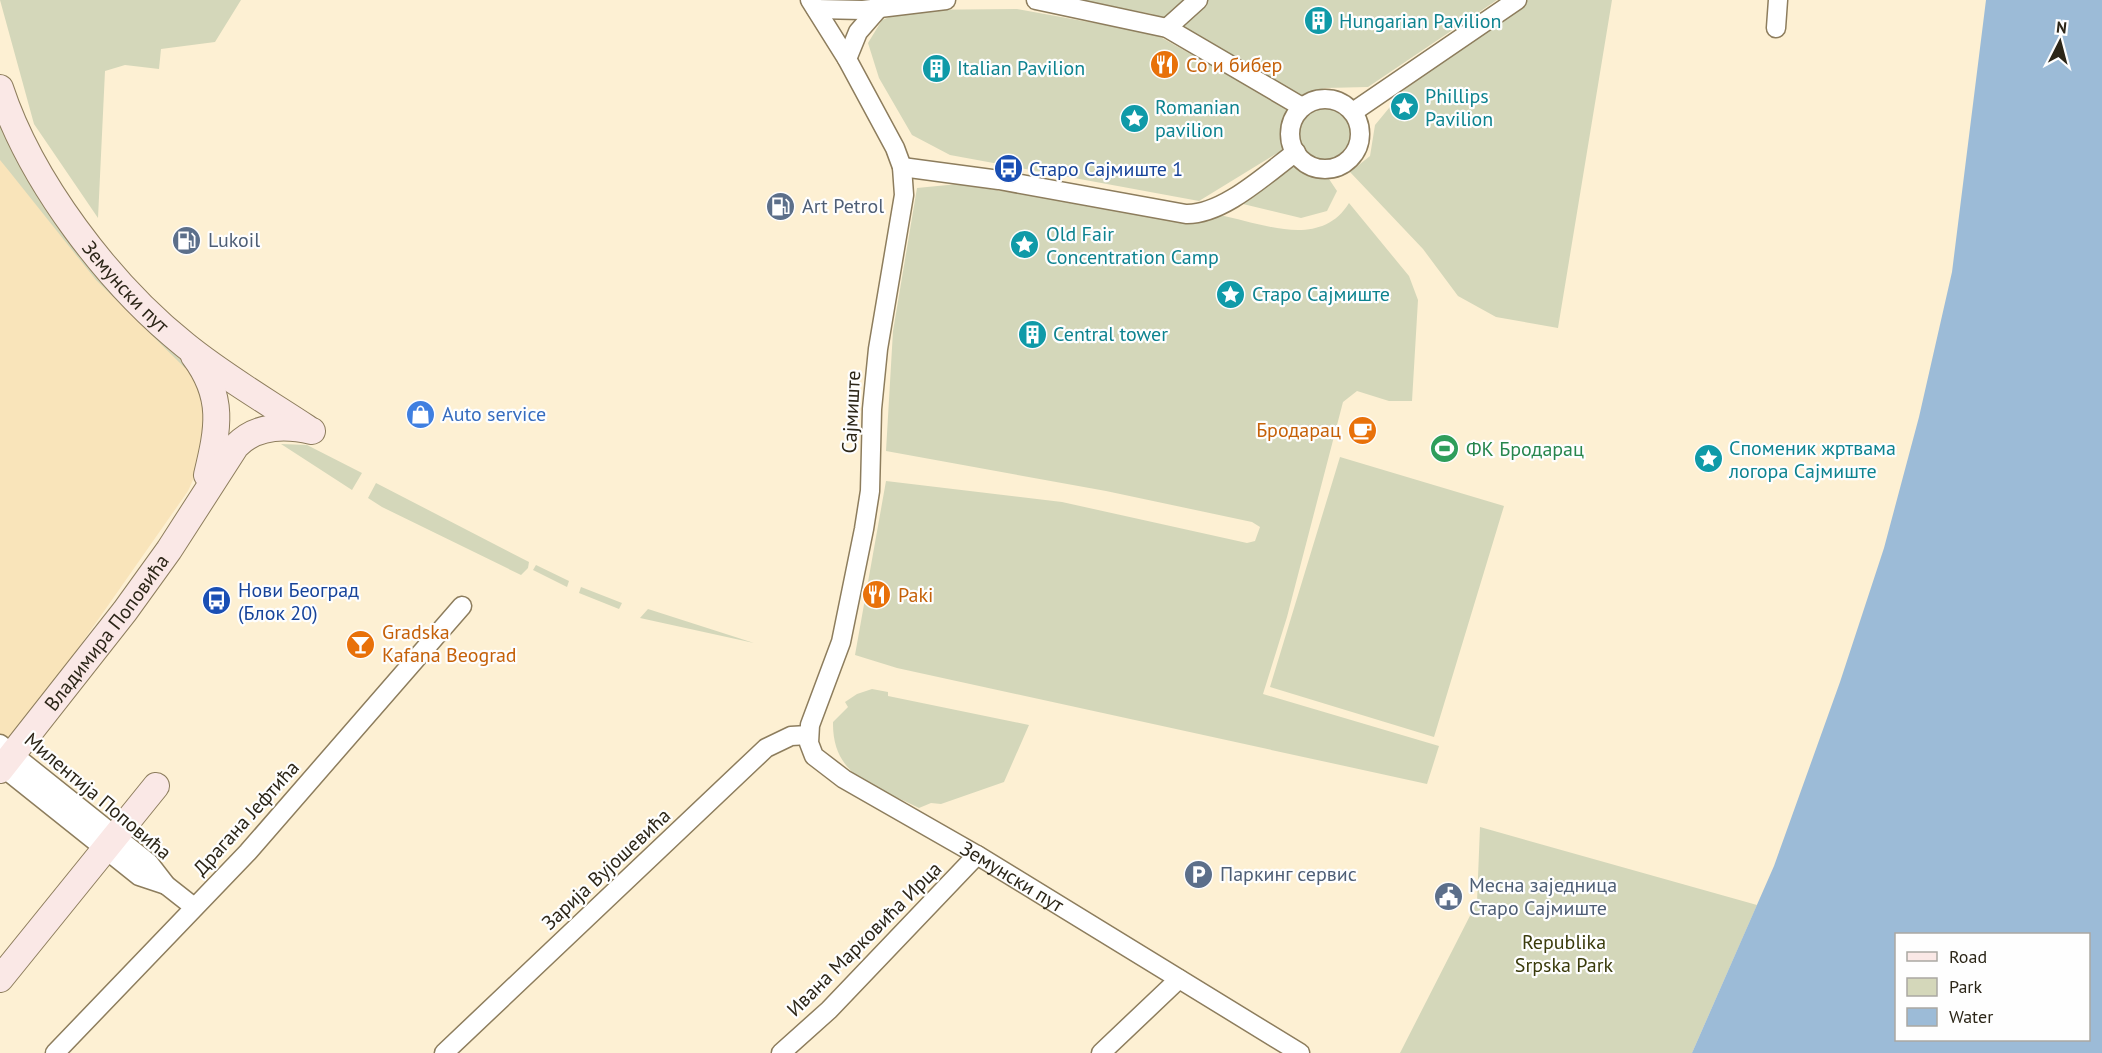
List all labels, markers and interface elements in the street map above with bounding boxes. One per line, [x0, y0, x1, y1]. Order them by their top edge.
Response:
building icon: Hungarian Pavilion [1302, 5, 1334, 37]
place label: Hungarian Pavilion [1339, 8, 1501, 34]
north arrow [2030, 12, 2090, 72]
text: N [2055, 17, 2068, 38]
restaurant icon: Со и бибер [1149, 49, 1181, 81]
building icon: Italian Pavilion [920, 52, 952, 84]
place label: Со и бибер [1186, 52, 1282, 78]
place label: Italian Pavilion [957, 55, 1085, 81]
place label: Phillips Pavilion [1425, 83, 1493, 132]
place icon: Phillips Pavilion [1388, 91, 1420, 123]
place label: Romanian pavilion [1155, 94, 1240, 143]
place icon: Romanian pavilion [1118, 103, 1150, 135]
bus stop icon: Старо Сајмиште 1 [992, 153, 1024, 185]
place label: Старо Сајмиште 1 [1029, 156, 1183, 182]
fuel station icon: Art Petrol [765, 190, 797, 222]
place label: Art Petrol [802, 193, 884, 219]
place label: Old Fair Concentration Camp [1046, 221, 1219, 270]
fuel station icon: Lukoil [171, 224, 203, 256]
place label: Lukoil [208, 227, 260, 253]
place icon: Old Fair Concentration Camp [1009, 229, 1041, 261]
street label: Земунски пут [76, 235, 175, 339]
place icon: Старо Сајмиште [1215, 278, 1247, 310]
place label: Старо Сајмиште [1252, 281, 1390, 307]
building icon: Central tower [1016, 318, 1048, 350]
place label: Central tower [1053, 321, 1168, 347]
street label: Сајмиште [836, 370, 866, 454]
shop icon: Auto service [405, 398, 437, 430]
place label: Auto service [442, 401, 546, 427]
cafe icon: Бродарац [1346, 414, 1378, 446]
place label: Бродарац [1256, 417, 1341, 443]
sports icon: ФК Бродарац [1429, 433, 1461, 465]
place label: Споменик жртвама логора Сајмиште [1728, 435, 1896, 484]
place label: ФК Бродарац [1466, 436, 1584, 462]
place icon: Споменик жртвама логора Сајмиште [1692, 443, 1724, 475]
street label: Владимира Поповића [38, 549, 175, 716]
place label: Нови Београд (Блок 20) [238, 577, 359, 626]
restaurant icon: Paki [861, 579, 893, 611]
place label: Paki [898, 582, 933, 608]
bus stop icon: Нови Београд (Блок 20) [201, 585, 233, 617]
place label: Gradska Kafana Beograd [382, 619, 517, 668]
bar icon: Gradska Kafana Beograd [345, 628, 377, 660]
street label: Милентија Поповића [19, 727, 177, 865]
street label: Драгана Јефтића [187, 755, 305, 881]
street label: Зарија Вујошевића [536, 803, 676, 935]
street label: Земунски пут [955, 835, 1069, 918]
street label: Ивана Марковића Ирца [781, 856, 947, 1022]
parking icon: Паркинг сервис [1183, 858, 1215, 890]
place label: Паркинг сервис [1220, 861, 1357, 887]
place label: Месна заједница Старо Сајмиште [1469, 872, 1617, 921]
public building icon: Месна заједница Старо Сајмиште [1432, 880, 1464, 912]
park label: Republika Srpska Park [1515, 929, 1614, 978]
legend [1895, 933, 2090, 1041]
text: Road [1949, 945, 1987, 968]
text: Park [1949, 975, 1982, 998]
text: Water [1949, 1005, 1993, 1028]

